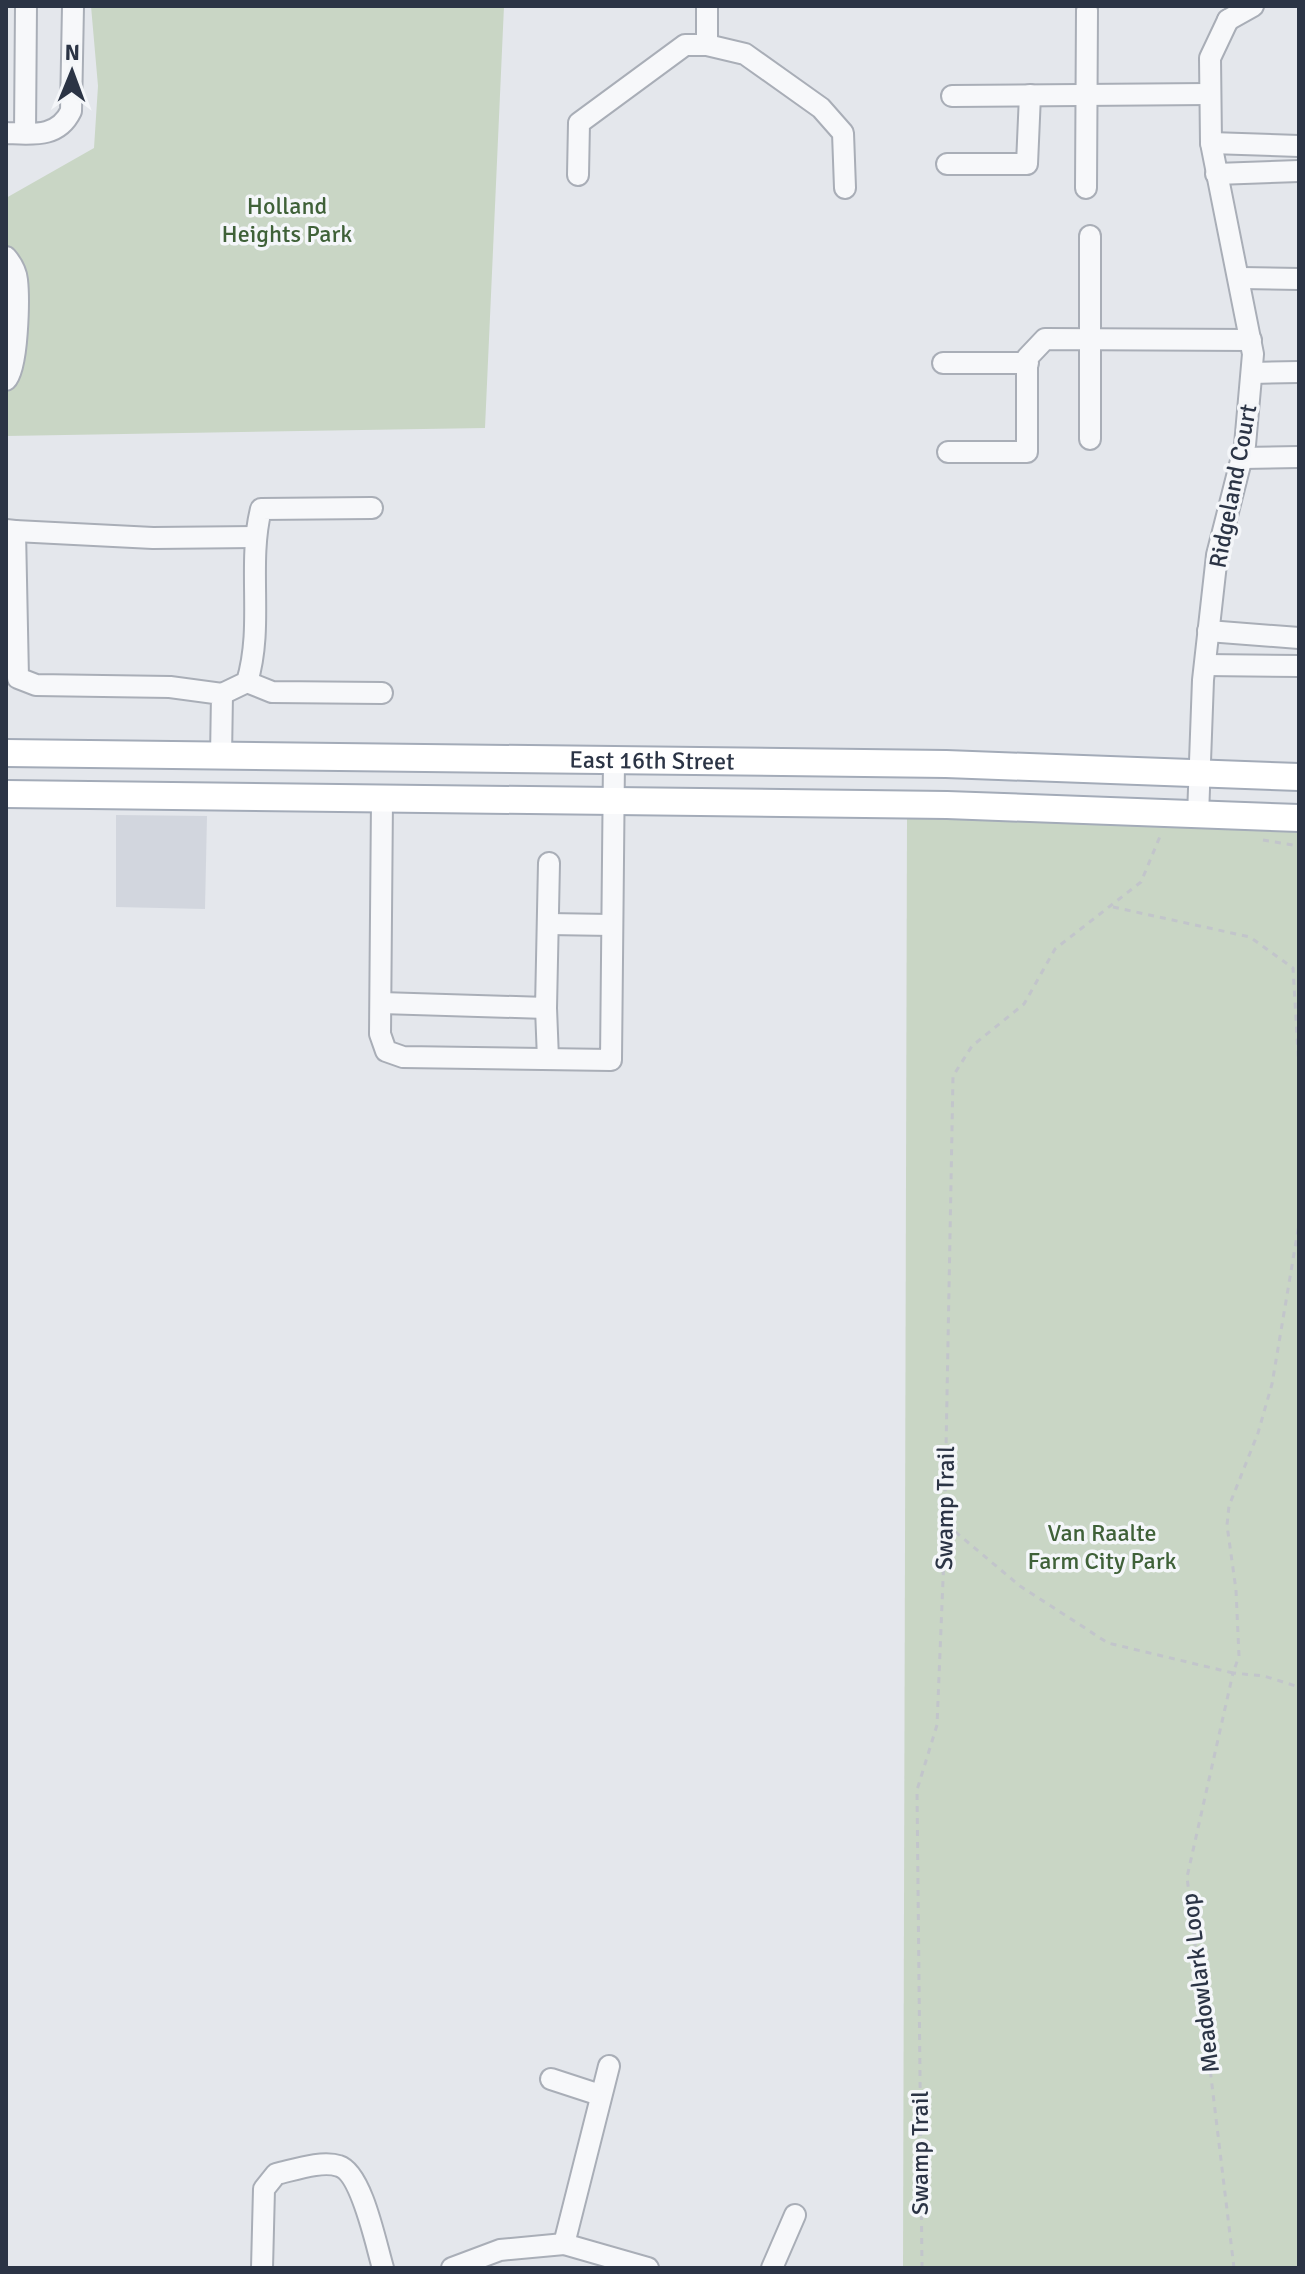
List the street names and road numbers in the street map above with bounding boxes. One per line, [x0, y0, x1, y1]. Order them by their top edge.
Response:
street label: Ridgeland Court [1202, 402, 1264, 570]
street label: East 16th Street [569, 745, 735, 777]
street label: Swamp Trail [929, 1446, 961, 1570]
street label: Meadowlark Loop [1174, 1891, 1226, 2075]
street label: Swamp Trail [905, 2091, 935, 2215]

